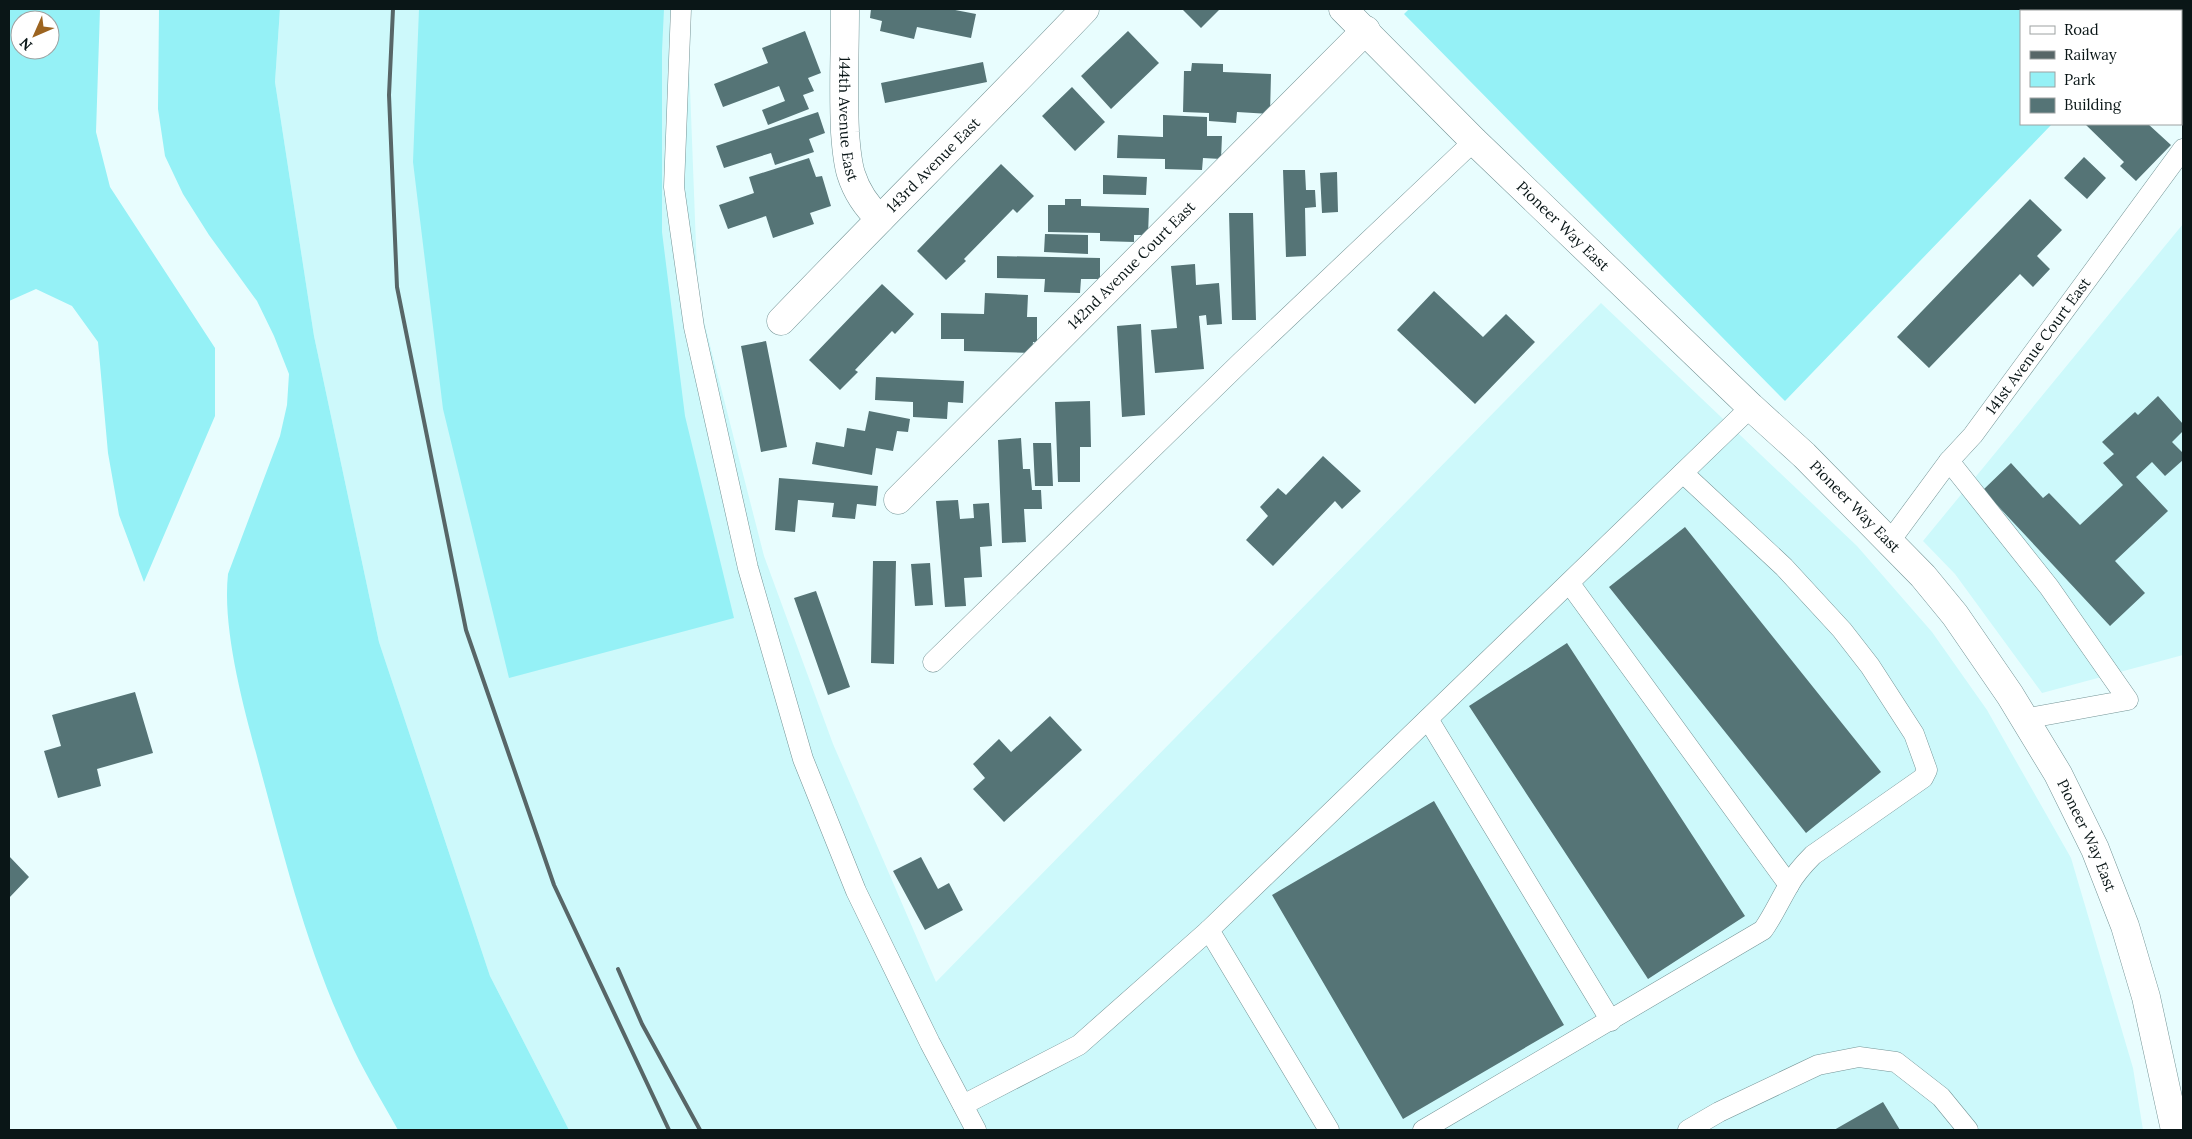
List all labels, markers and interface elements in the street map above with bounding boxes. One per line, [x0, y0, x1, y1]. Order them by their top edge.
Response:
north arrow [10, 10, 60, 60]
legend [2020, 10, 2182, 125]
text: Road [2064, 20, 2099, 39]
text: N [15, 34, 36, 54]
text: Railway [2064, 45, 2117, 64]
street label: 144th Avenue East [835, 56, 863, 184]
text: Park [2064, 70, 2095, 89]
text: Building [2064, 95, 2122, 114]
street label: 143rd Avenue East [882, 113, 984, 216]
street label: Pioneer Way East [1513, 177, 1614, 275]
street label: 142nd Avenue Court East [1063, 197, 1199, 333]
street label: 141st Avenue Court East [1981, 274, 2094, 418]
street label: Pioneer Way East [1806, 456, 1905, 556]
street label: Pioneer Way East [2053, 776, 2121, 894]

